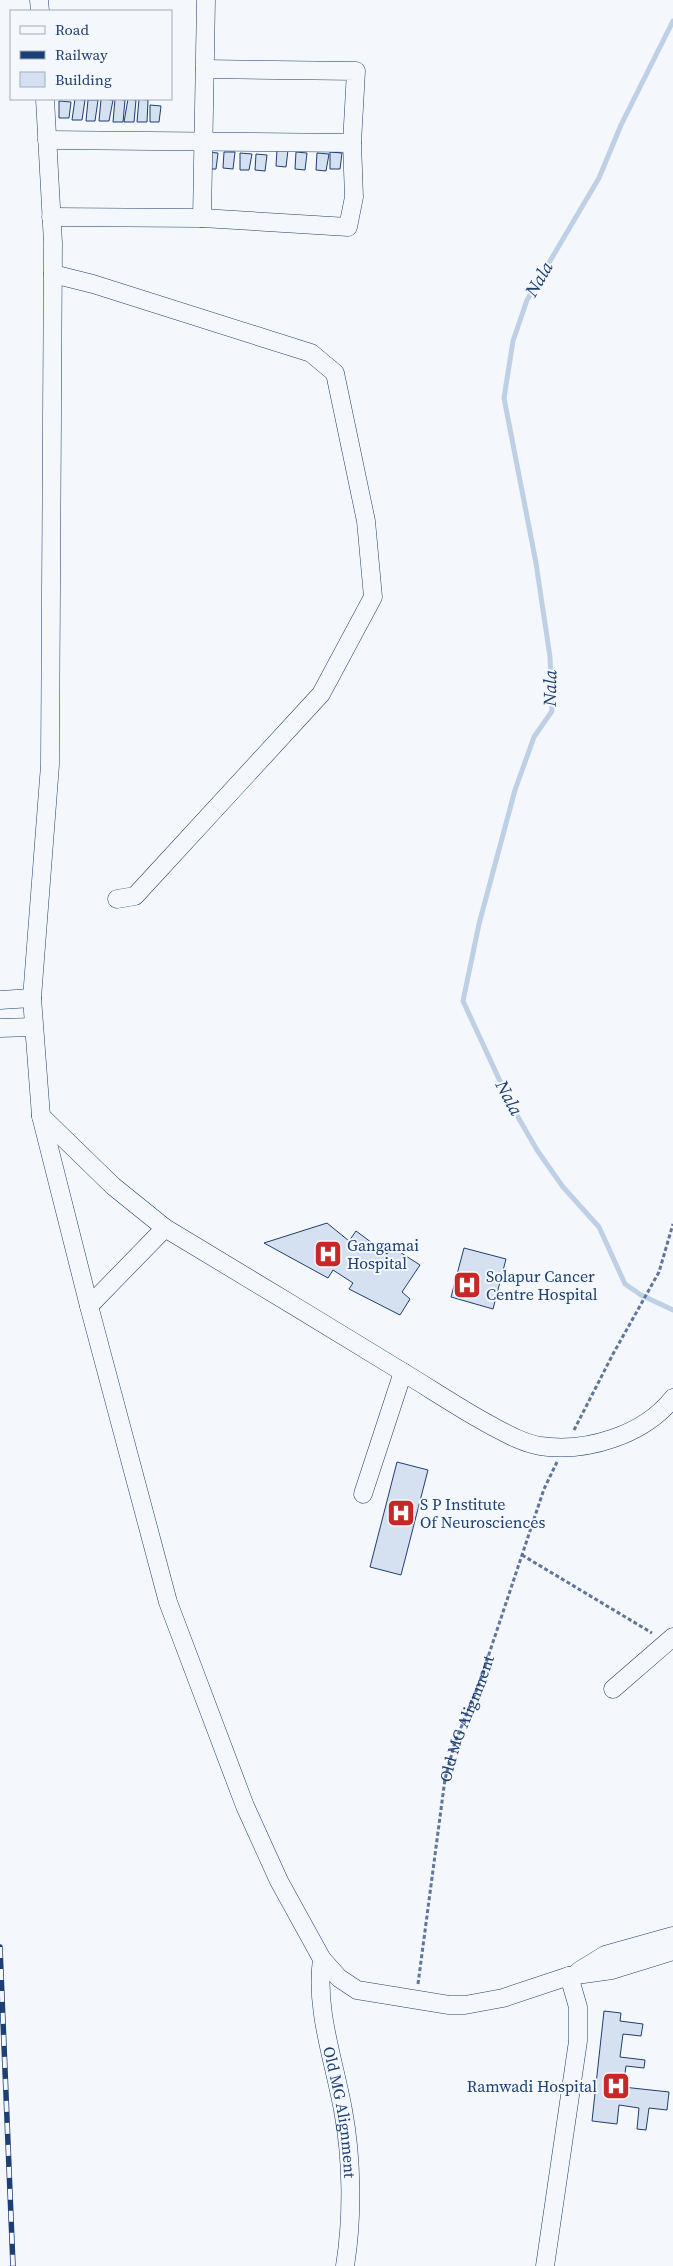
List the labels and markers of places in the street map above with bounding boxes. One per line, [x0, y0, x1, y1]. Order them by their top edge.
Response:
place label: Gangamai Hospital [347, 1234, 419, 1274]
hospital icon: Gangamai Hospital [313, 1239, 343, 1269]
place label: Solapur Cancer Centre Hospital [486, 1265, 598, 1305]
hospital icon: Solapur Cancer Centre Hospital [452, 1270, 482, 1300]
place label: S P Institute Of Neurosciences [420, 1493, 545, 1533]
hospital icon: S P Institute Of Neurosciences [386, 1498, 416, 1528]
hospital icon: Ramwadi Hospital [601, 2071, 631, 2101]
place label: Ramwadi Hospital [467, 2075, 597, 2097]

